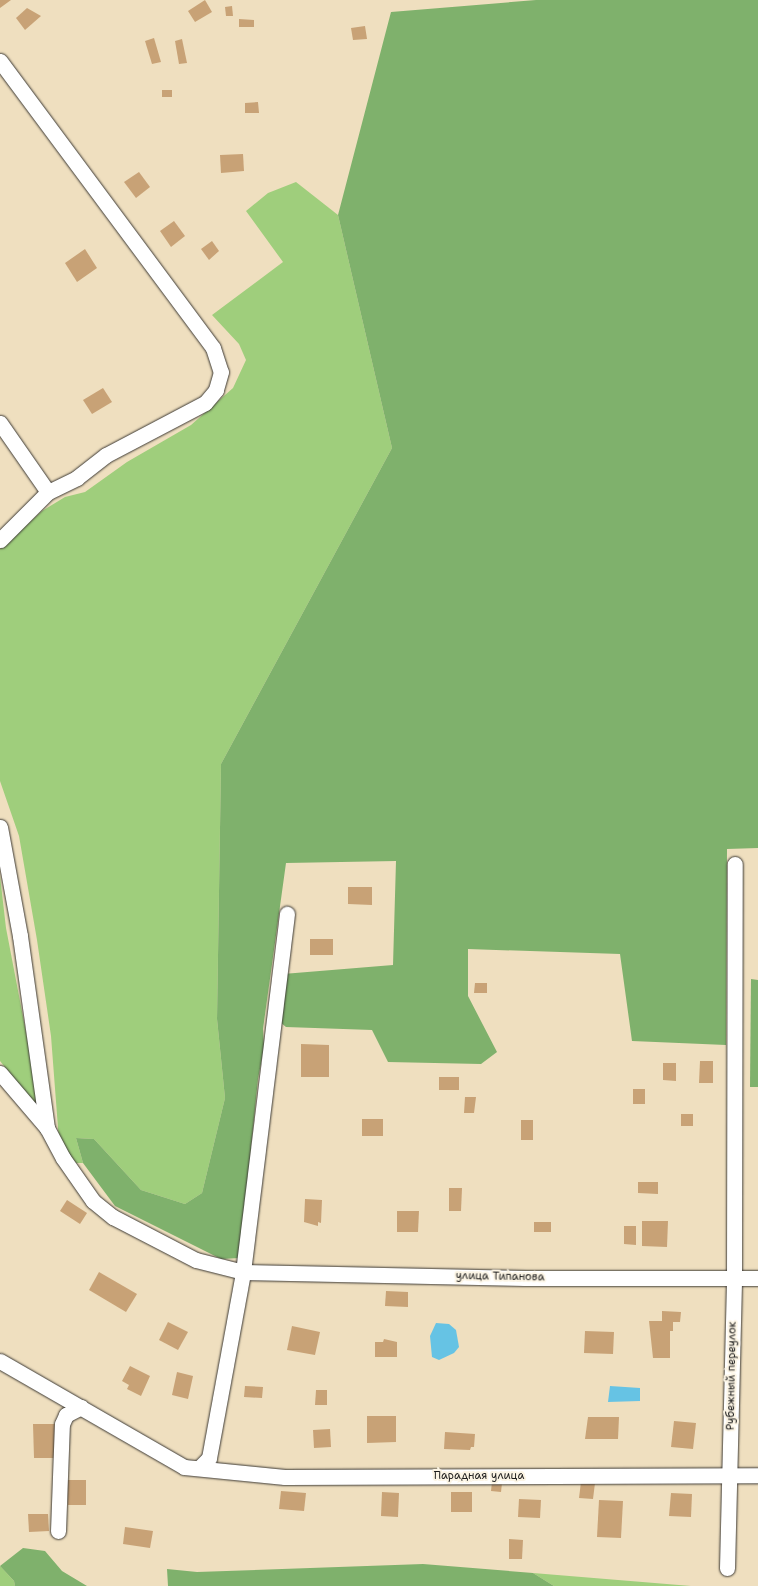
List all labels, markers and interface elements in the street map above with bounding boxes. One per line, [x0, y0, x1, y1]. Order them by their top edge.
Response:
street label: улица Типанова [456, 1270, 544, 1284]
street label: Рубежный переулок [724, 1322, 740, 1430]
street label: Парадная улица [434, 1469, 524, 1483]

